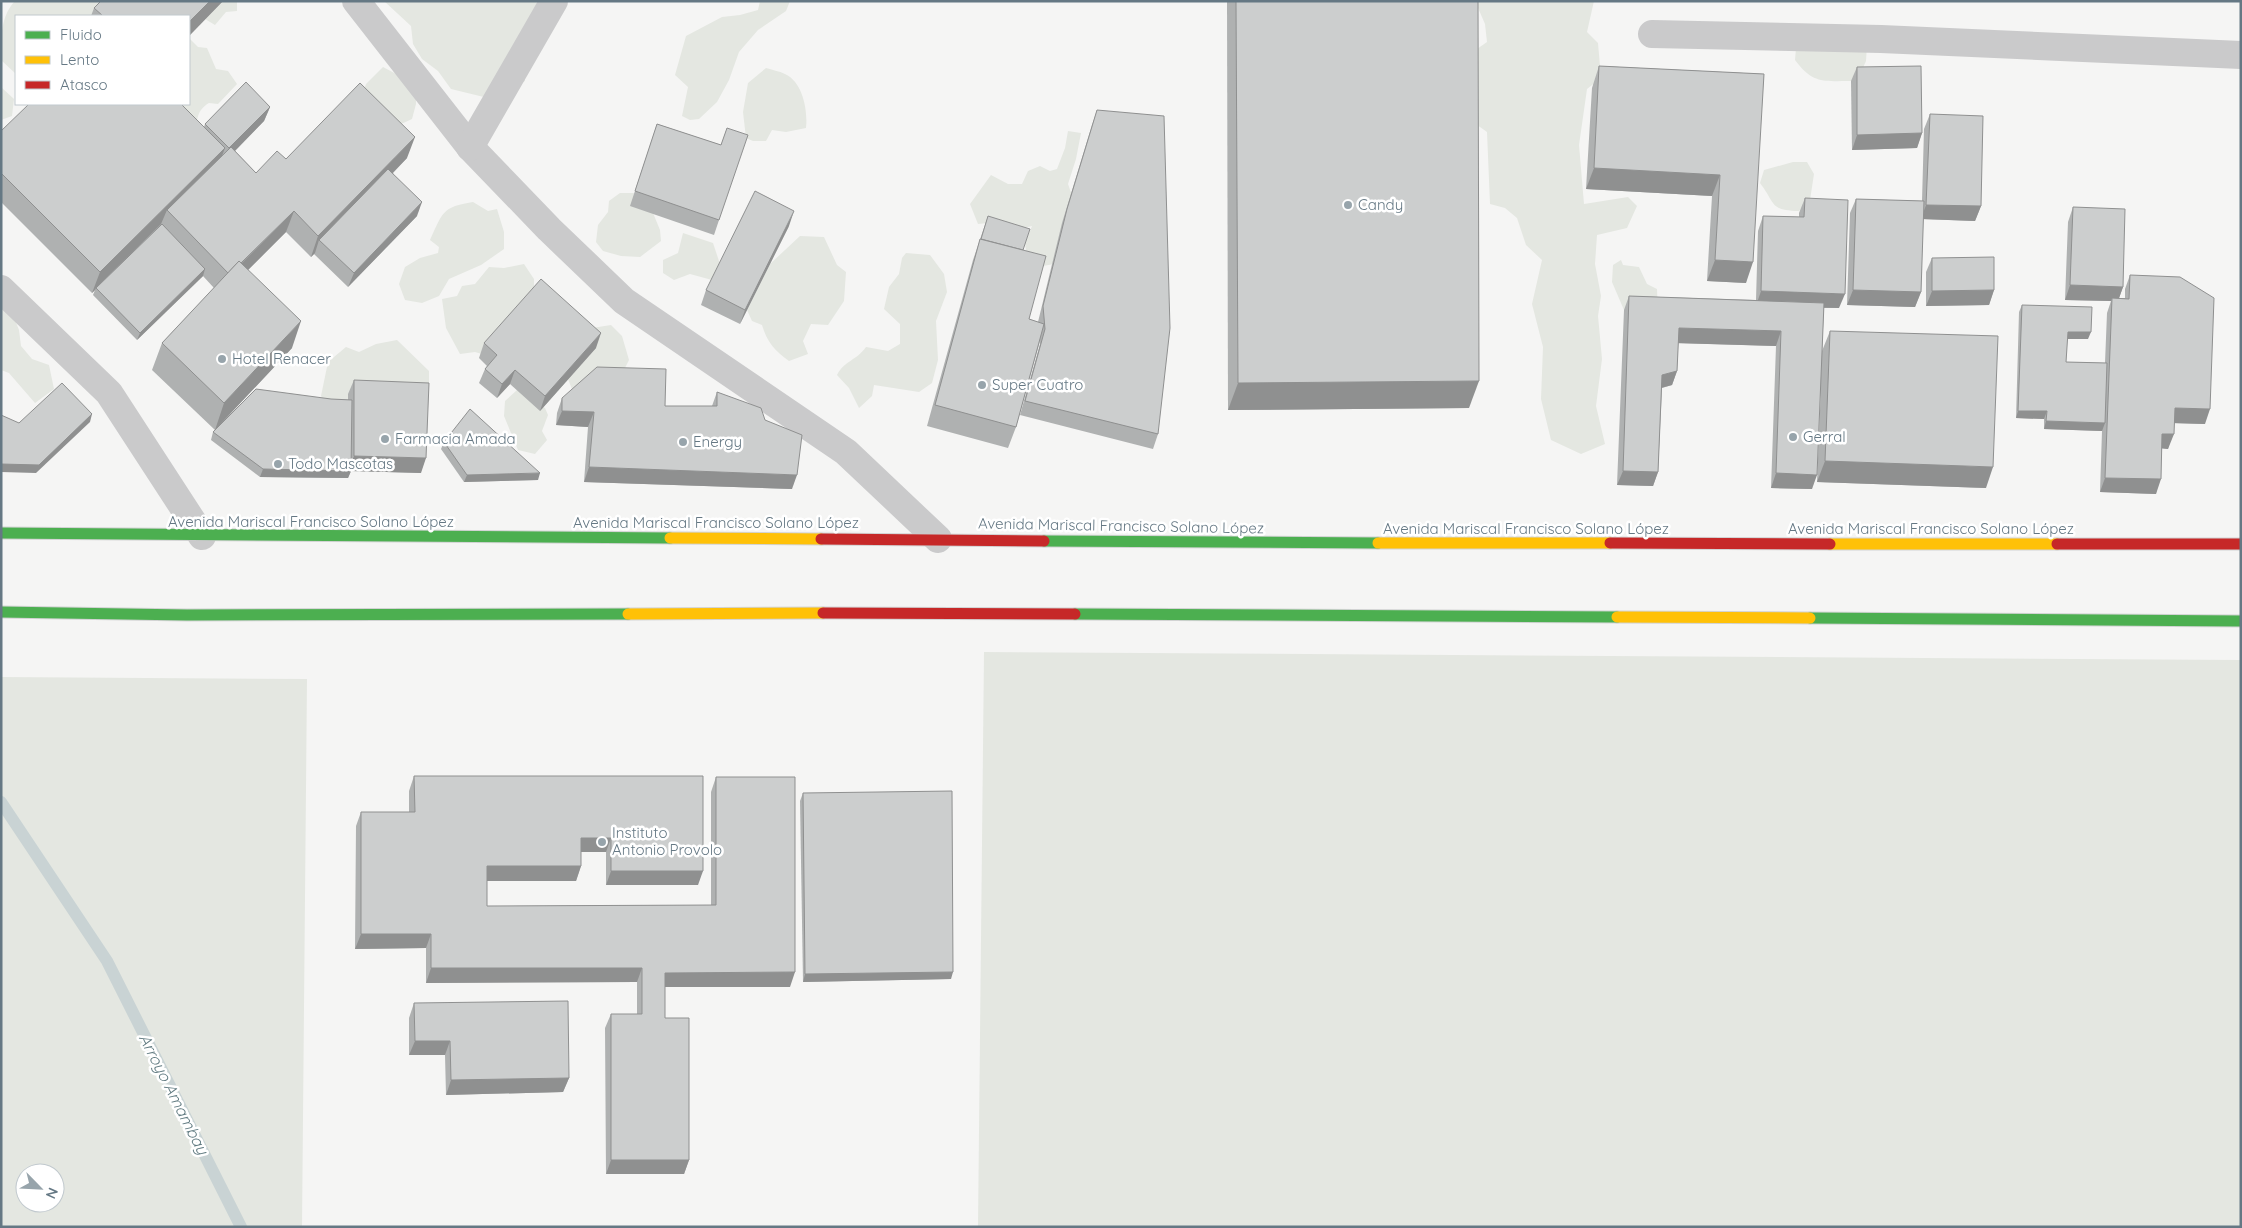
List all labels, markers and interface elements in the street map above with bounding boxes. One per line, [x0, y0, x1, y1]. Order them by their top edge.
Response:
legend [15, 15, 190, 105]
text: Fluido [60, 25, 102, 44]
text: Lento [60, 50, 99, 69]
text: Atasco [60, 75, 108, 94]
place label: Candy [1358, 195, 1403, 214]
marker: Candy [1342, 199, 1354, 211]
place label: Hotel Renacer [232, 349, 331, 368]
marker: Hotel Renacer [216, 353, 228, 365]
place label: Super Cuatro [992, 375, 1083, 394]
marker: Super Cuatro [976, 379, 988, 391]
place label: Gerral [1803, 427, 1846, 446]
place label: Farmacia Amada [395, 429, 516, 448]
marker: Gerral [1787, 431, 1799, 443]
place label: Energy [693, 432, 742, 451]
marker: Farmacia Amada [379, 433, 391, 445]
marker: Energy [677, 436, 689, 448]
place label: Todo Mascotas [288, 454, 393, 473]
marker: Todo Mascotas [272, 458, 284, 470]
street label: Avenida Mariscal Francisco Solano López [168, 512, 454, 531]
street label: Avenida Mariscal Francisco Solano López [573, 513, 859, 532]
street label: Avenida Mariscal Francisco Solano López [978, 514, 1264, 537]
street label: Avenida Mariscal Francisco Solano López [1383, 519, 1669, 538]
street label: Avenida Mariscal Francisco Solano López [1788, 519, 2074, 538]
place label: Instituto Antonio Provolo [612, 823, 722, 859]
marker: Instituto Antonio Provolo [596, 836, 608, 848]
water label: Arroyo Amambay [135, 1030, 213, 1158]
north arrow [15, 1163, 65, 1213]
text: N [42, 1185, 62, 1202]

